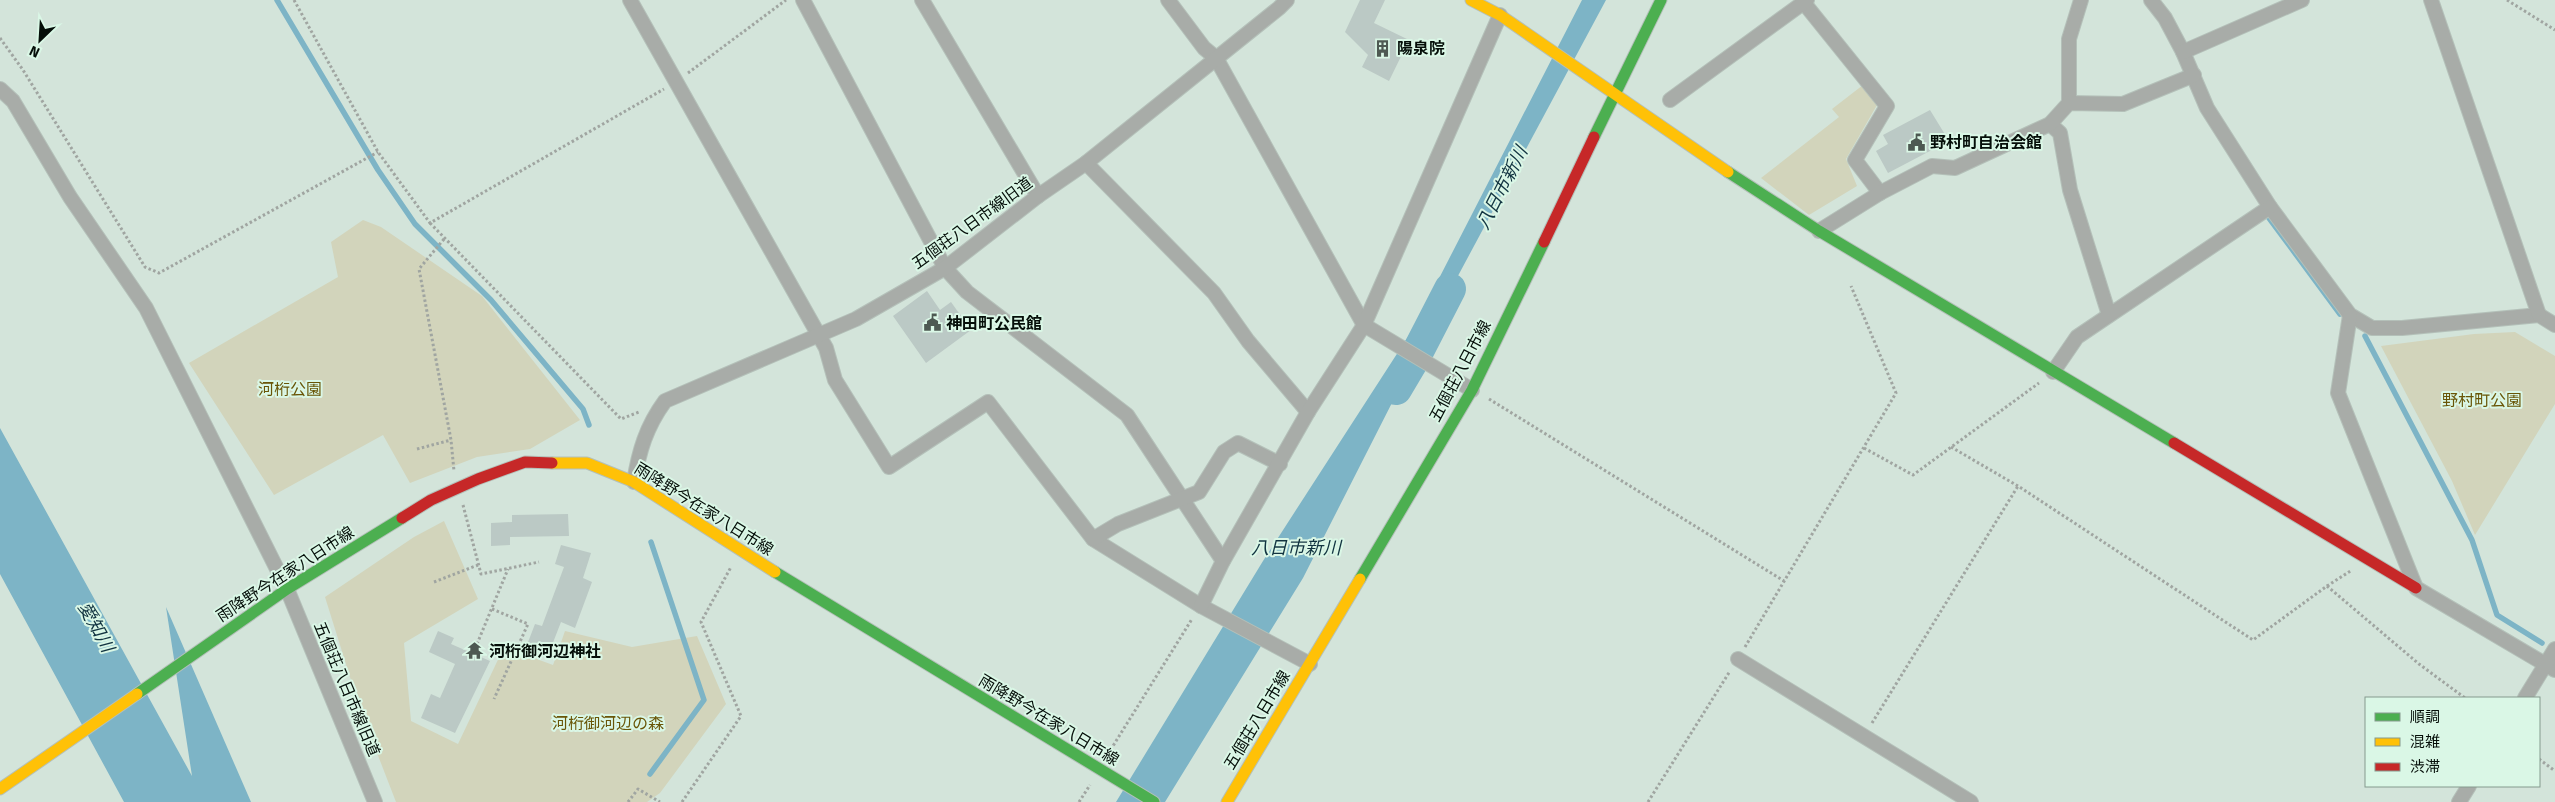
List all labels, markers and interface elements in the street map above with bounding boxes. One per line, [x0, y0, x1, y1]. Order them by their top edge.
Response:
north arrow [15, 15, 65, 65]
building icon: 陽泉院 [1373, 38, 1393, 58]
place label: 陽泉院 [1397, 39, 1445, 58]
text: N [27, 42, 43, 61]
public building icon: 野村町自治会館 [1906, 132, 1926, 152]
place label: 野村町自治会館 [1930, 133, 2042, 152]
water label: 八日市新川 [1472, 141, 1533, 233]
street label: 五個荘八日市線旧道 [908, 173, 1036, 273]
public building icon: 神田町公民館 [922, 313, 942, 333]
place label: 神田町公民館 [946, 314, 1042, 333]
street label: 五個荘八日市線 [1425, 317, 1495, 425]
park label: 河桁公園 [258, 380, 322, 399]
park label: 野村町公園 [2442, 391, 2522, 410]
street label: 雨降野今在家八日市線 [631, 459, 777, 559]
street label: 雨降野今在家八日市線 [213, 522, 357, 626]
water label: 八日市新川 [1251, 537, 1343, 559]
water label: 愛知川 [73, 598, 120, 658]
street label: 五個荘八日市線旧道 [310, 619, 384, 759]
temple icon: 河桁御河辺神社 [465, 641, 485, 661]
place label: 河桁御河辺神社 [489, 642, 601, 661]
street label: 五個荘八日市線 [1220, 667, 1294, 773]
street label: 雨降野今在家八日市線 [976, 671, 1122, 769]
legend [2365, 697, 2540, 787]
text: 順調 [2410, 708, 2440, 726]
park label: 河桁御河辺の森 [552, 714, 664, 733]
text: 混雑 [2410, 733, 2440, 751]
text: 渋滞 [2410, 758, 2440, 776]

